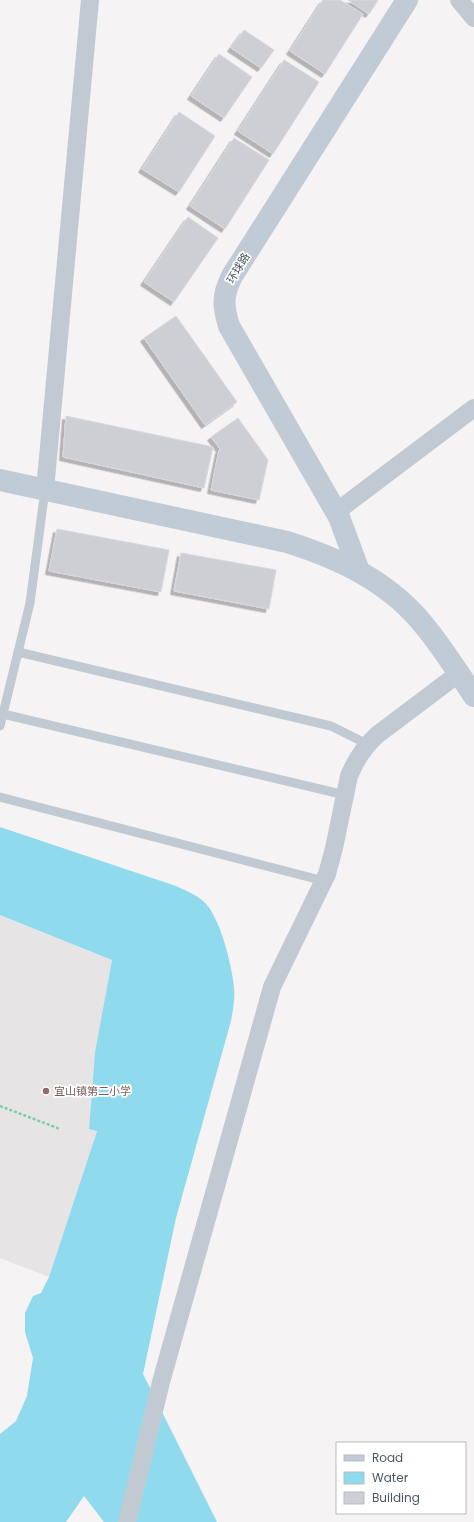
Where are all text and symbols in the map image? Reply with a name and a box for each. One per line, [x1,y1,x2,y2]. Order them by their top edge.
street label: 环球路 [223,250,253,286]
place label: 宜山镇第二小学 [54,1083,131,1099]
marker: 宜山镇第二小学 [41,1086,51,1096]
legend [336,1442,466,1514]
text: Road [372,1449,403,1466]
text: Water [372,1469,409,1486]
text: Building [372,1489,420,1506]

